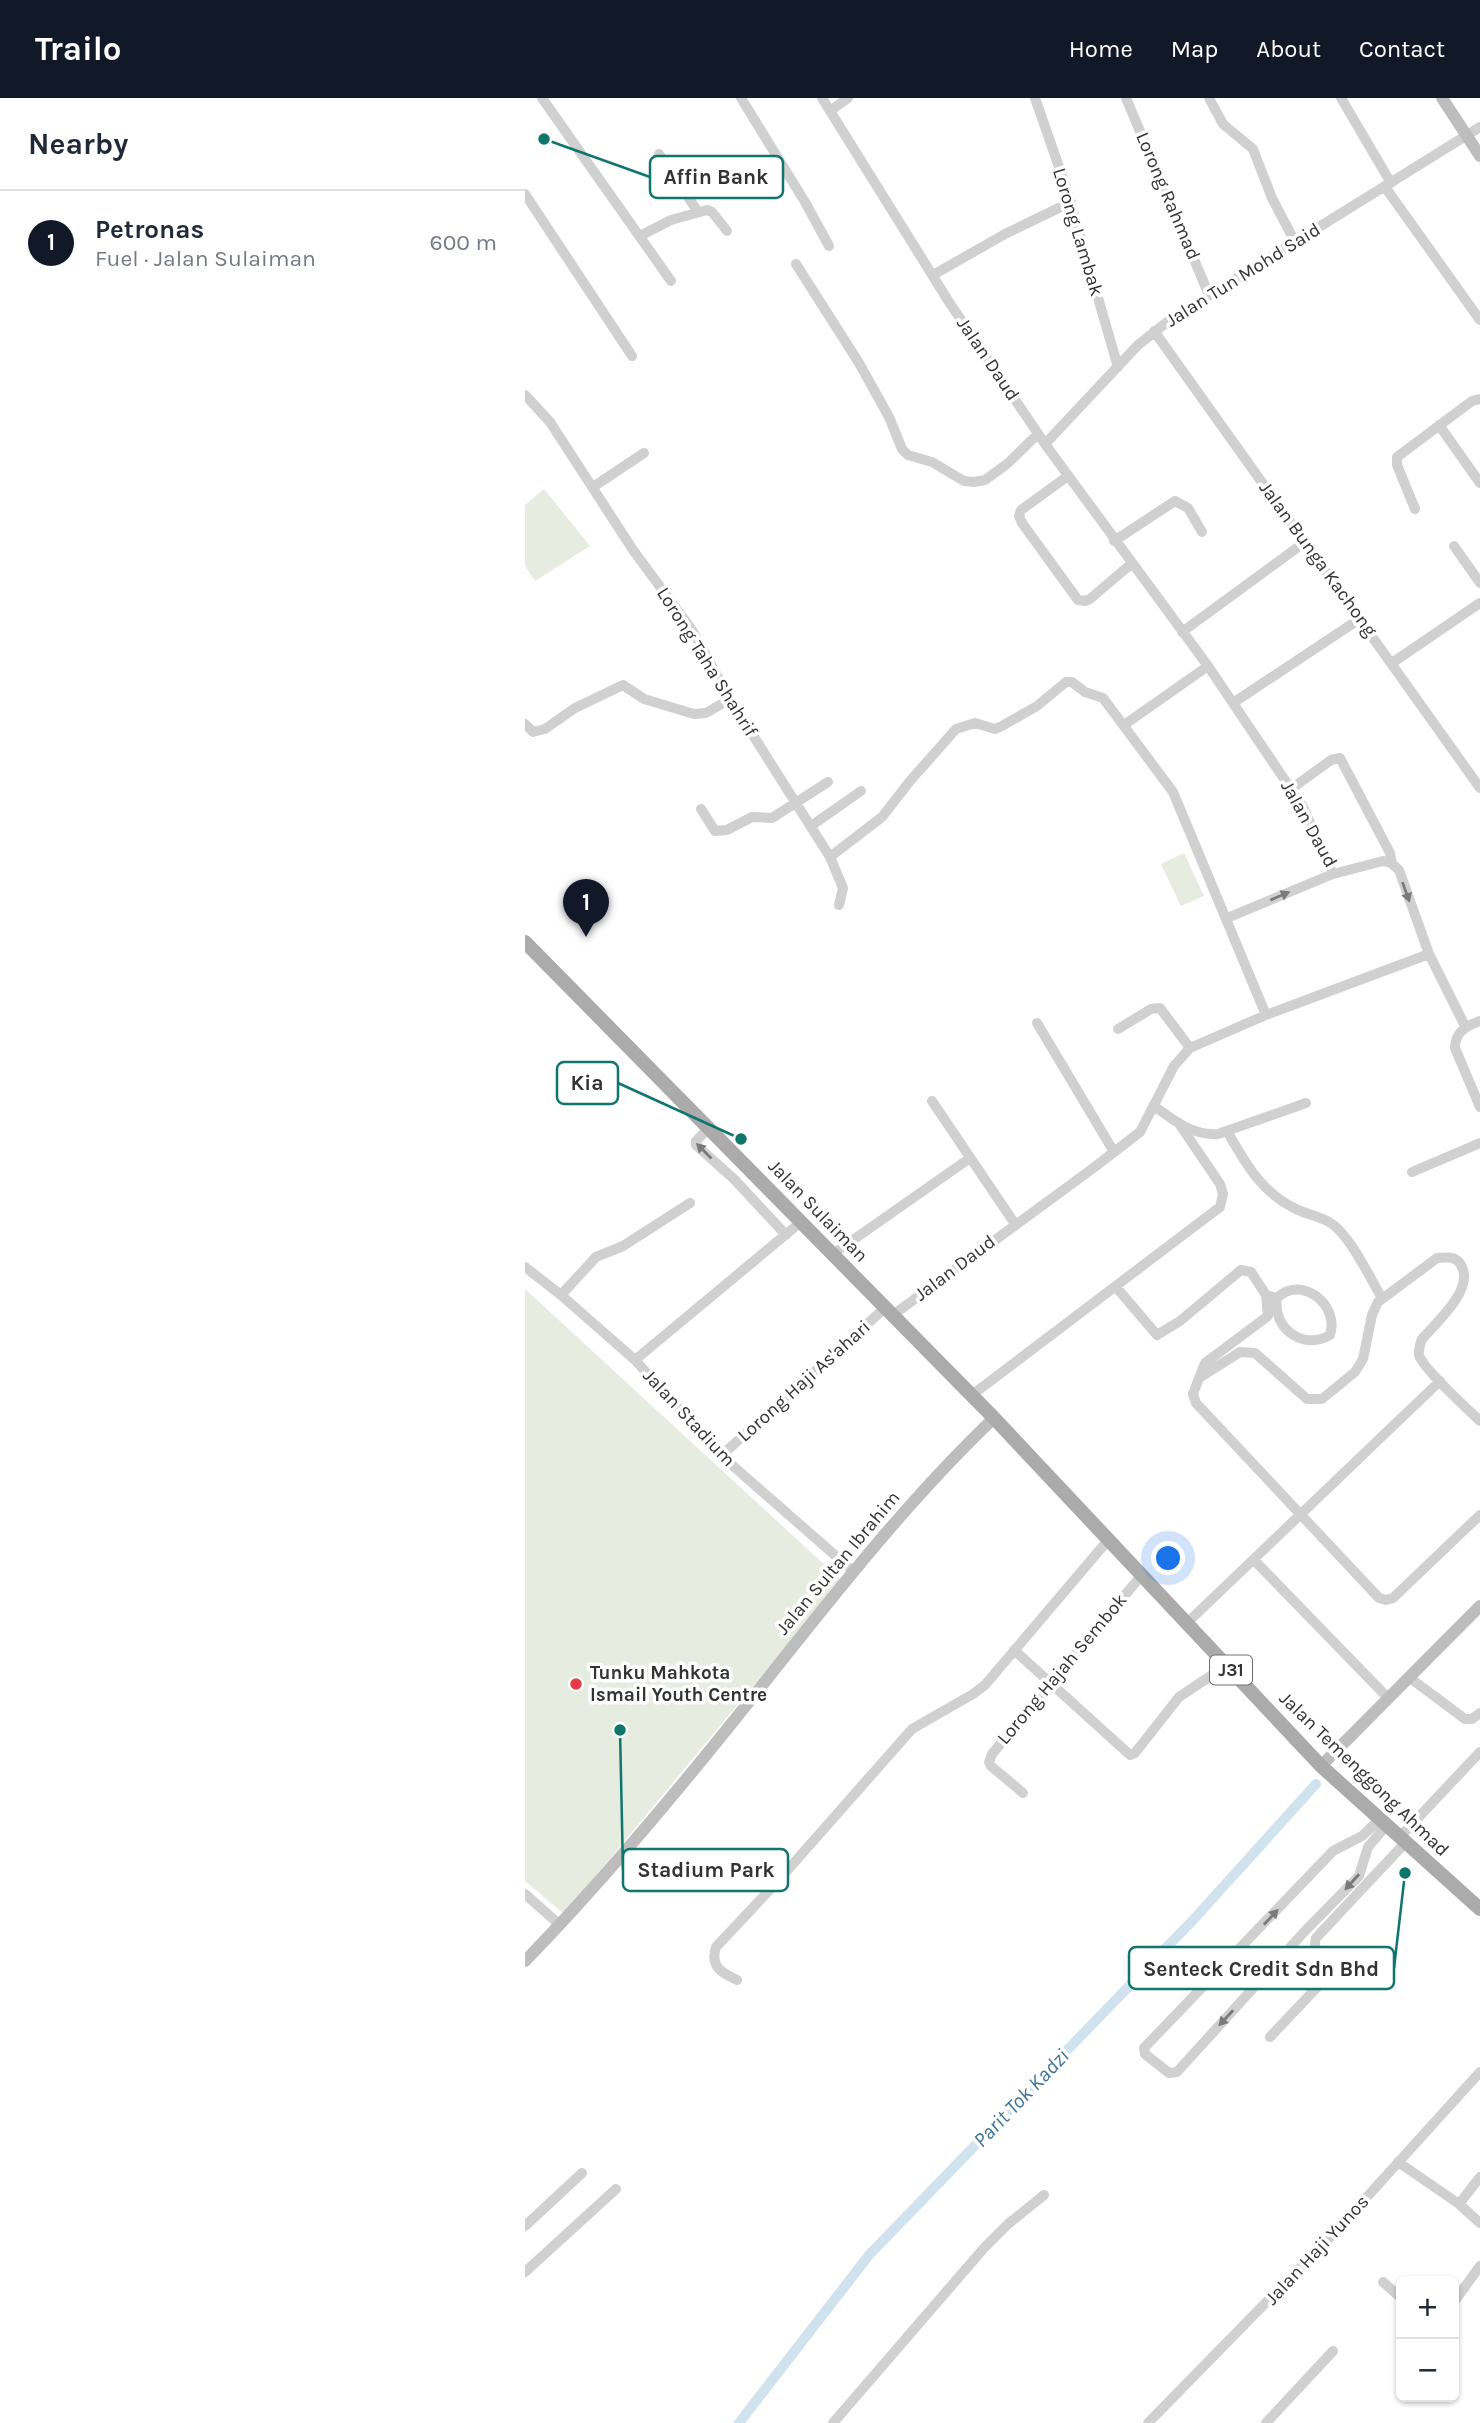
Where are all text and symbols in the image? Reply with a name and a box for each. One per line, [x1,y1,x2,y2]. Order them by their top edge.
text: Trailo [35,30,122,68]
text: Home [1069,35,1133,63]
text: Map [1171,35,1218,63]
text: About [1256,35,1321,63]
text: Contact [1359,35,1445,63]
text: Nearby [28,126,128,162]
street label: Lorong Rahmad [1131,129,1205,263]
callout: Affin Bank [650,156,783,198]
text: Affin Bank [663,165,769,189]
street label: Lorong Lambak [1048,165,1108,299]
text: Petronas [95,214,204,245]
street label: Jalan Tun Mohd Said [1162,218,1324,332]
text: 1 [47,229,55,256]
text: 600 m [430,229,497,256]
text: Fuel · Jalan Sulaiman [95,245,316,272]
street label: Jalan Daud [952,313,1024,405]
street label: Jalan Bunga Kachong [1254,477,1382,641]
street label: Lorong Taha Shahrif [652,583,762,741]
street label: Jalan Daud [1276,777,1342,871]
pin: 1 [563,879,609,937]
one-way arrow [1401,881,1412,902]
one-way arrow [1270,890,1290,902]
callout: Kia [557,1062,618,1104]
text: Kia [571,1071,603,1095]
one-way arrow [696,1143,713,1160]
street label: Jalan Sulaiman [764,1155,872,1267]
street label: Jalan Daud [910,1230,1000,1306]
street label: Lorong Haji As'ahari [733,1316,875,1446]
street label: Jalan Stadium [638,1365,740,1471]
street label: Jalan Sultan Ibrahim [772,1487,904,1639]
your location [1151,1541,1185,1575]
street label: Lorong Hajah Sembok [992,1589,1132,1749]
road number: J31 [1210,1656,1252,1685]
place label: Tunku Mahkota Ismail Youth Centre [590,1662,767,1706]
marker: Tunku Mahkota Ismail Youth Centre [568,1676,584,1692]
street label: Jalan Temenggong Ahmad [1275,1687,1453,1861]
callout: Stadium Park [623,1849,788,1891]
text: Stadium Park [637,1858,775,1882]
one-way arrow [1344,1873,1360,1890]
one-way arrow [1263,1909,1279,1926]
callout: Senteck Credit Sdn Bhd [1129,1947,1394,1989]
text: Senteck Credit Sdn Bhd [1143,1957,1379,1981]
one-way arrow [1219,2009,1235,2026]
water label: Parit Tok Kadzi [968,2044,1074,2152]
street label: Jalan Haji Yunos [1261,2191,1373,2309]
map controls [1396,2276,1459,2402]
button: + [1396,2276,1459,2339]
button: − [1396,2339,1459,2402]

